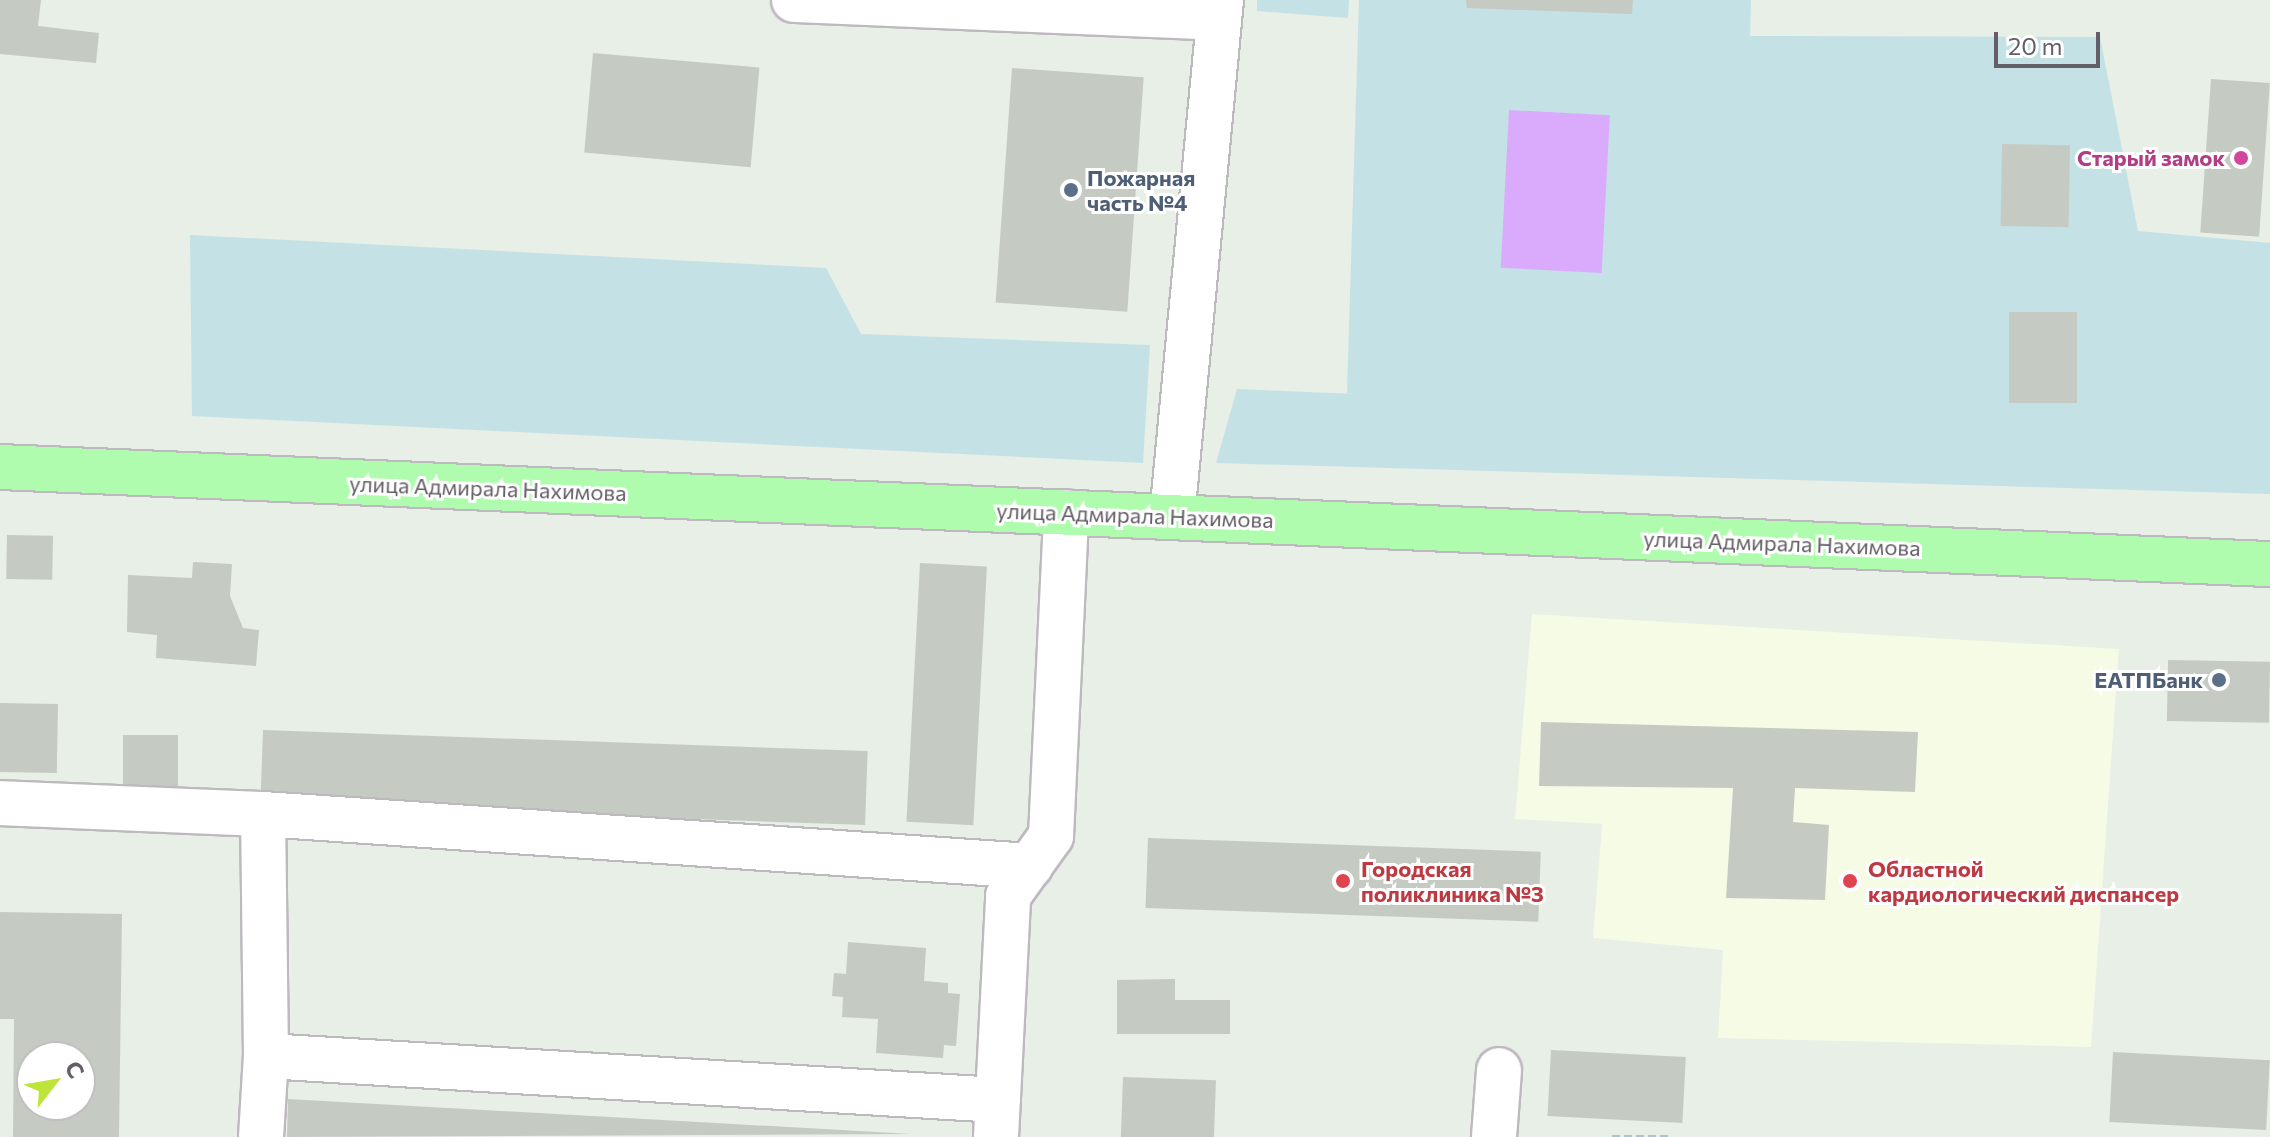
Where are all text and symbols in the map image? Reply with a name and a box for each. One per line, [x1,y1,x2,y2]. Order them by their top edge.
scale bar [1998,16,2104,66]
text: 20 m [2008,31,2062,60]
place label: Старый замок [2077,145,2225,171]
marker: Старый замок [2232,149,2250,167]
place label: Пожарная часть №4 [1087,164,1195,216]
marker: Пожарная часть №4 [1062,181,1080,199]
street label: улица Адмирала Нахимова [349,470,627,506]
street label: улица Адмирала Нахимова [996,497,1274,533]
street label: улица Адмирала Нахимова [1643,525,1921,561]
place label: ЕАТПБанк [2094,667,2203,693]
marker: ЕАТПБанк [2210,671,2228,689]
place label: Городская поликлиника №3 [1361,855,1544,906]
place label: Областной кардиологический диспансер [1868,855,2179,906]
marker: Городская поликлиника №3 [1332,870,1354,892]
marker: Областной кардиологический диспансер [1839,870,1861,892]
north arrow [16,1041,96,1121]
text: С [60,1056,91,1083]

